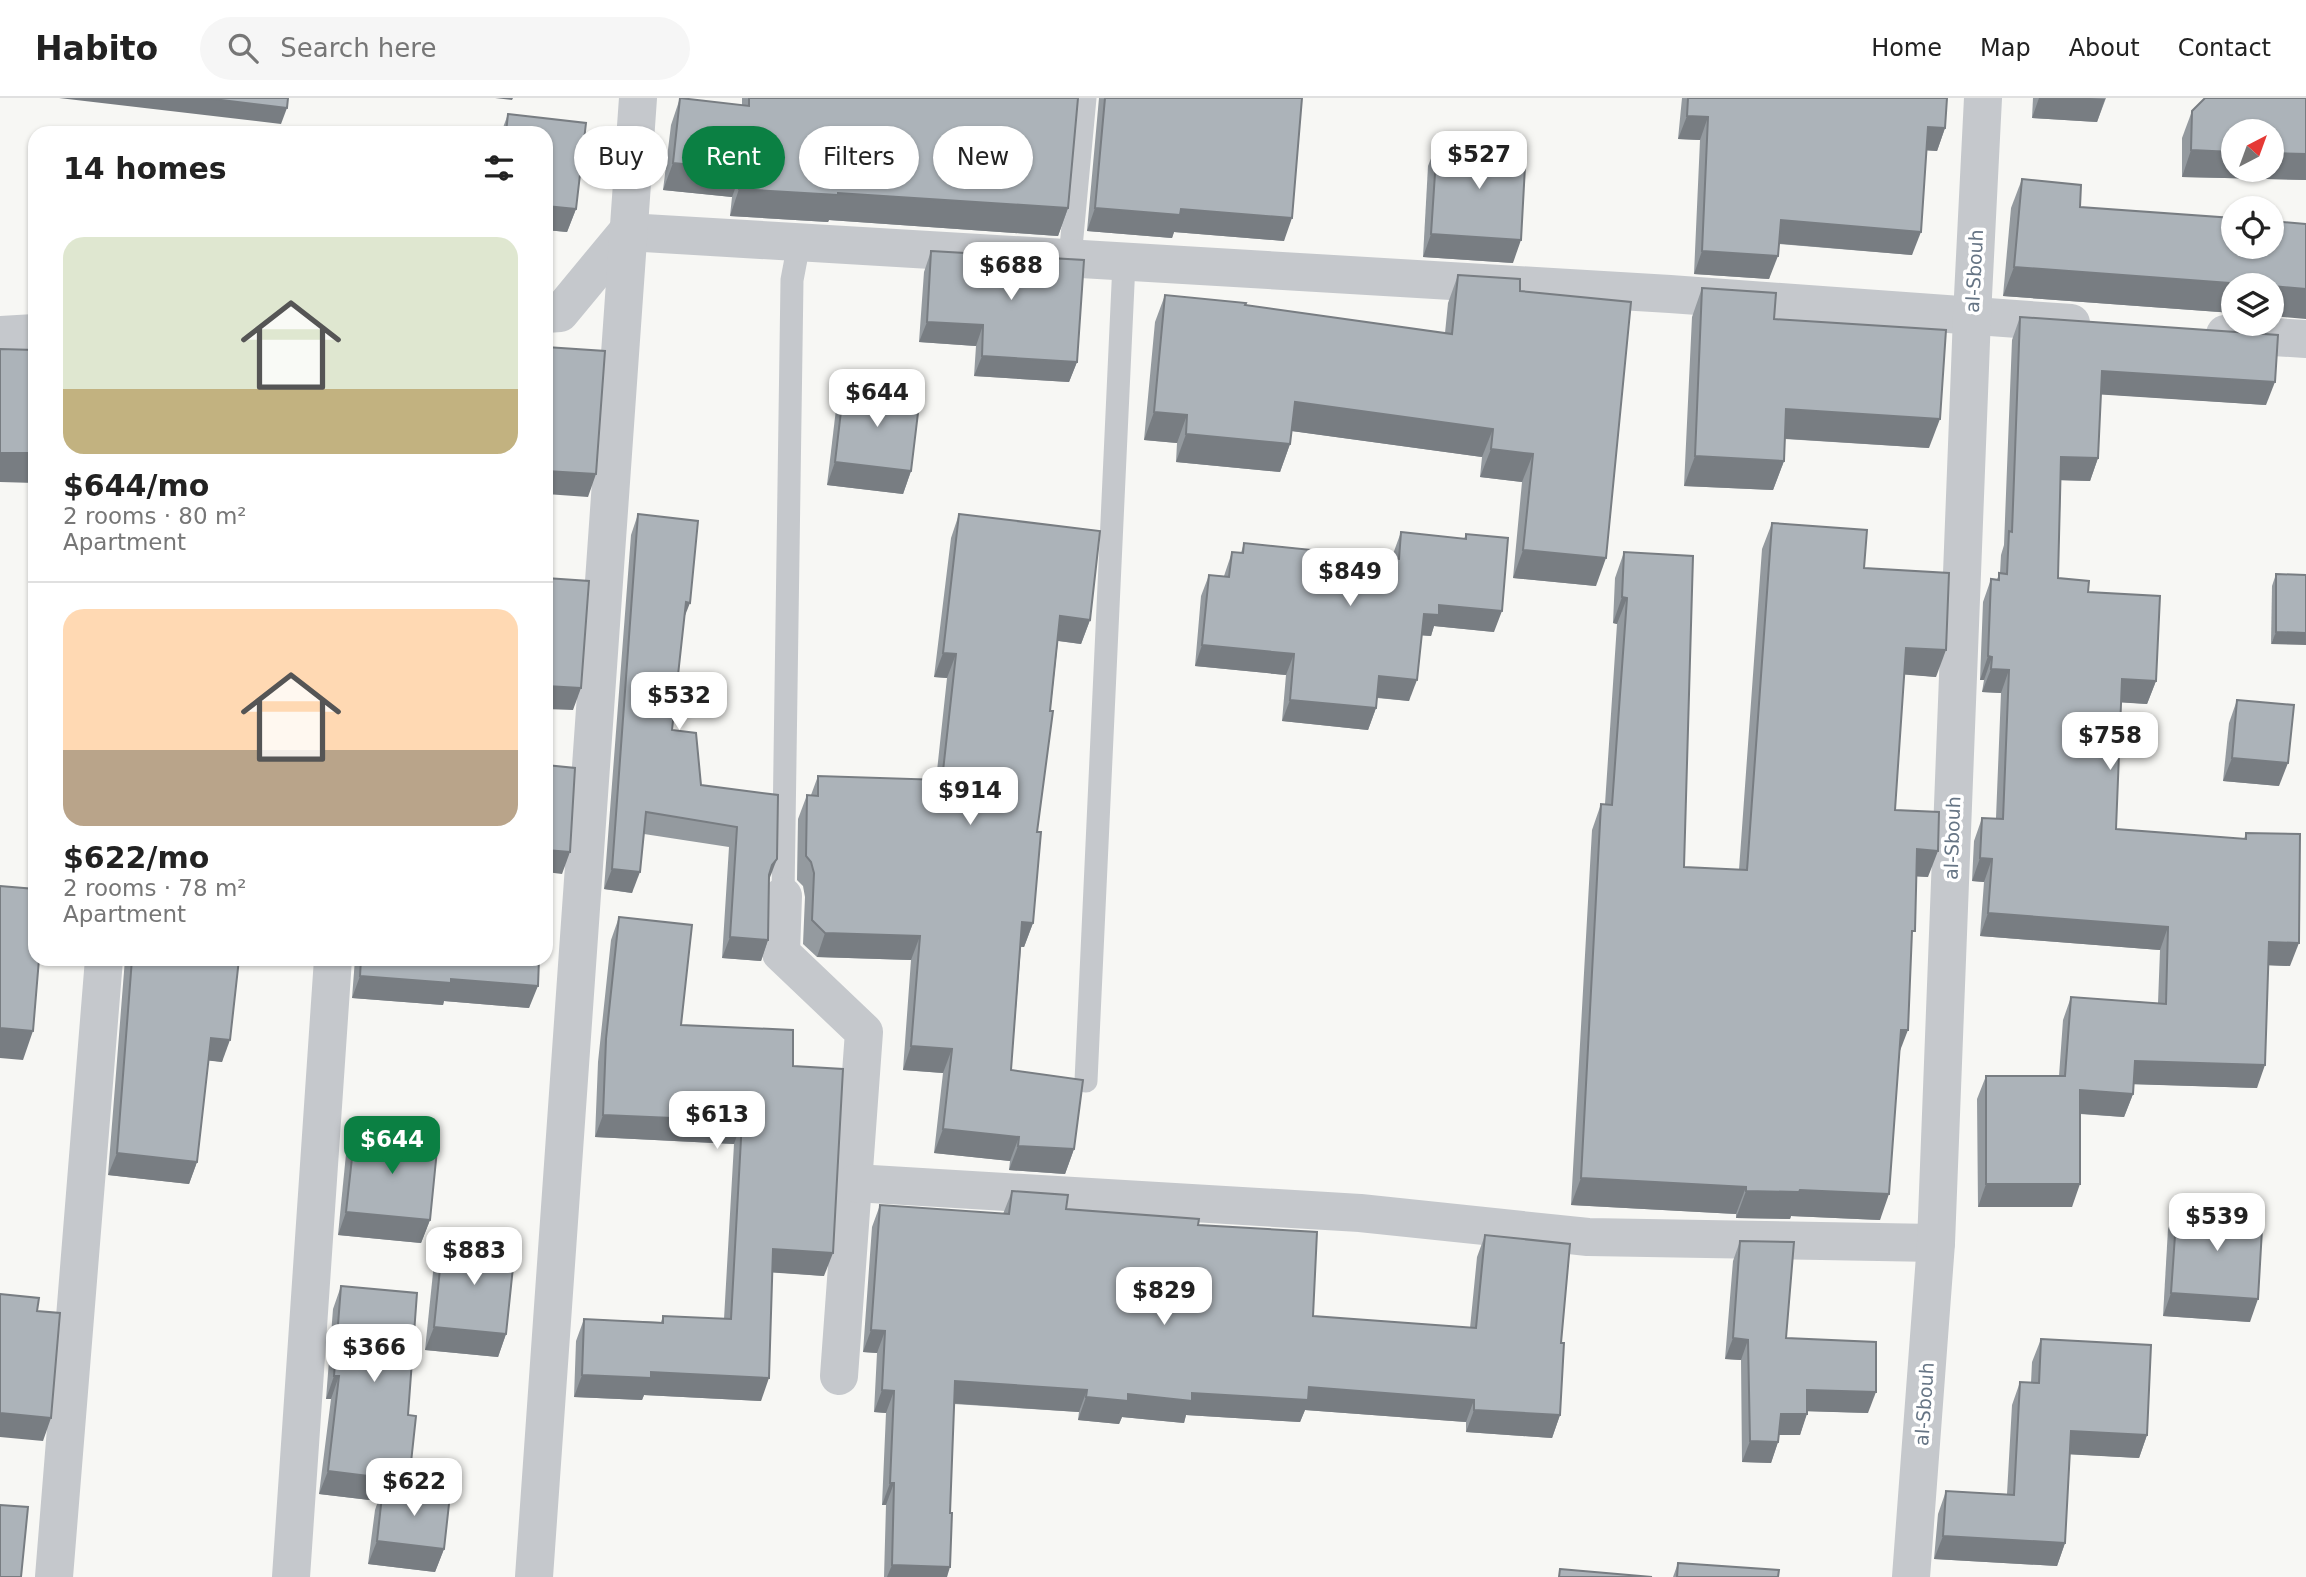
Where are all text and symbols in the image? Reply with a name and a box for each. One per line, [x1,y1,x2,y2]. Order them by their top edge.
search box [200,17,690,80]
text: Habito [35,29,158,68]
icon: search [224,29,262,67]
text: Search here [280,33,436,63]
text: Home [1871,34,1942,62]
text: Map [1980,34,2031,62]
text: About [2069,34,2140,62]
text: Contact [2178,34,2271,62]
north arrow [2221,119,2284,182]
map controls [2221,119,2284,336]
chip: Buy [574,126,668,189]
chip: Rent [682,126,785,189]
chip: Filters [799,126,919,189]
chip: New [933,126,1033,189]
pin: $527 [1438,132,1520,191]
text: $527 [1447,141,1511,167]
icon: filters [480,149,518,187]
text: 14 homes [63,151,227,186]
button: locate [2221,196,2284,259]
street label: al-Sbouh [1961,229,1987,313]
pin: $688 [970,242,1052,302]
text: $688 [979,252,1043,278]
button: layers [2221,273,2284,336]
icon: home [228,282,354,408]
pin: $644 [836,370,918,429]
text: $644 [845,379,909,405]
text: $644/mo [63,468,209,503]
text: 2 rooms · 80 m² [63,503,247,529]
text: Apartment [63,529,186,555]
pin: $849 [1309,548,1391,608]
text: $849 [1318,558,1382,584]
icon: home [228,654,354,780]
pin: $532 [638,672,720,732]
text: $532 [647,682,711,708]
pin: $758 [2069,712,2151,772]
text: $758 [2078,722,2142,748]
pin: $914 [929,768,1011,827]
text: $914 [938,777,1002,803]
street label: al-Sbouh [1940,796,1964,880]
text: $622/mo [63,840,209,875]
text: 2 rooms · 78 m² [63,875,247,901]
text: Apartment [63,901,186,927]
pin: $613 [676,1091,758,1151]
text: $613 [685,1101,749,1127]
pin: $644 [351,1116,433,1176]
text: $644 [360,1126,424,1152]
pin: $539 [2176,1194,2258,1253]
text: $539 [2185,1203,2249,1229]
pin: $883 [433,1228,515,1287]
text: $883 [442,1237,506,1263]
pin: $829 [1123,1268,1205,1327]
text: $829 [1132,1277,1196,1303]
pin: $366 [333,1324,415,1384]
text: $366 [342,1334,406,1360]
street label: al-Sbouh [1910,1362,1938,1446]
pin: $622 [373,1458,455,1518]
text: $622 [382,1468,446,1494]

